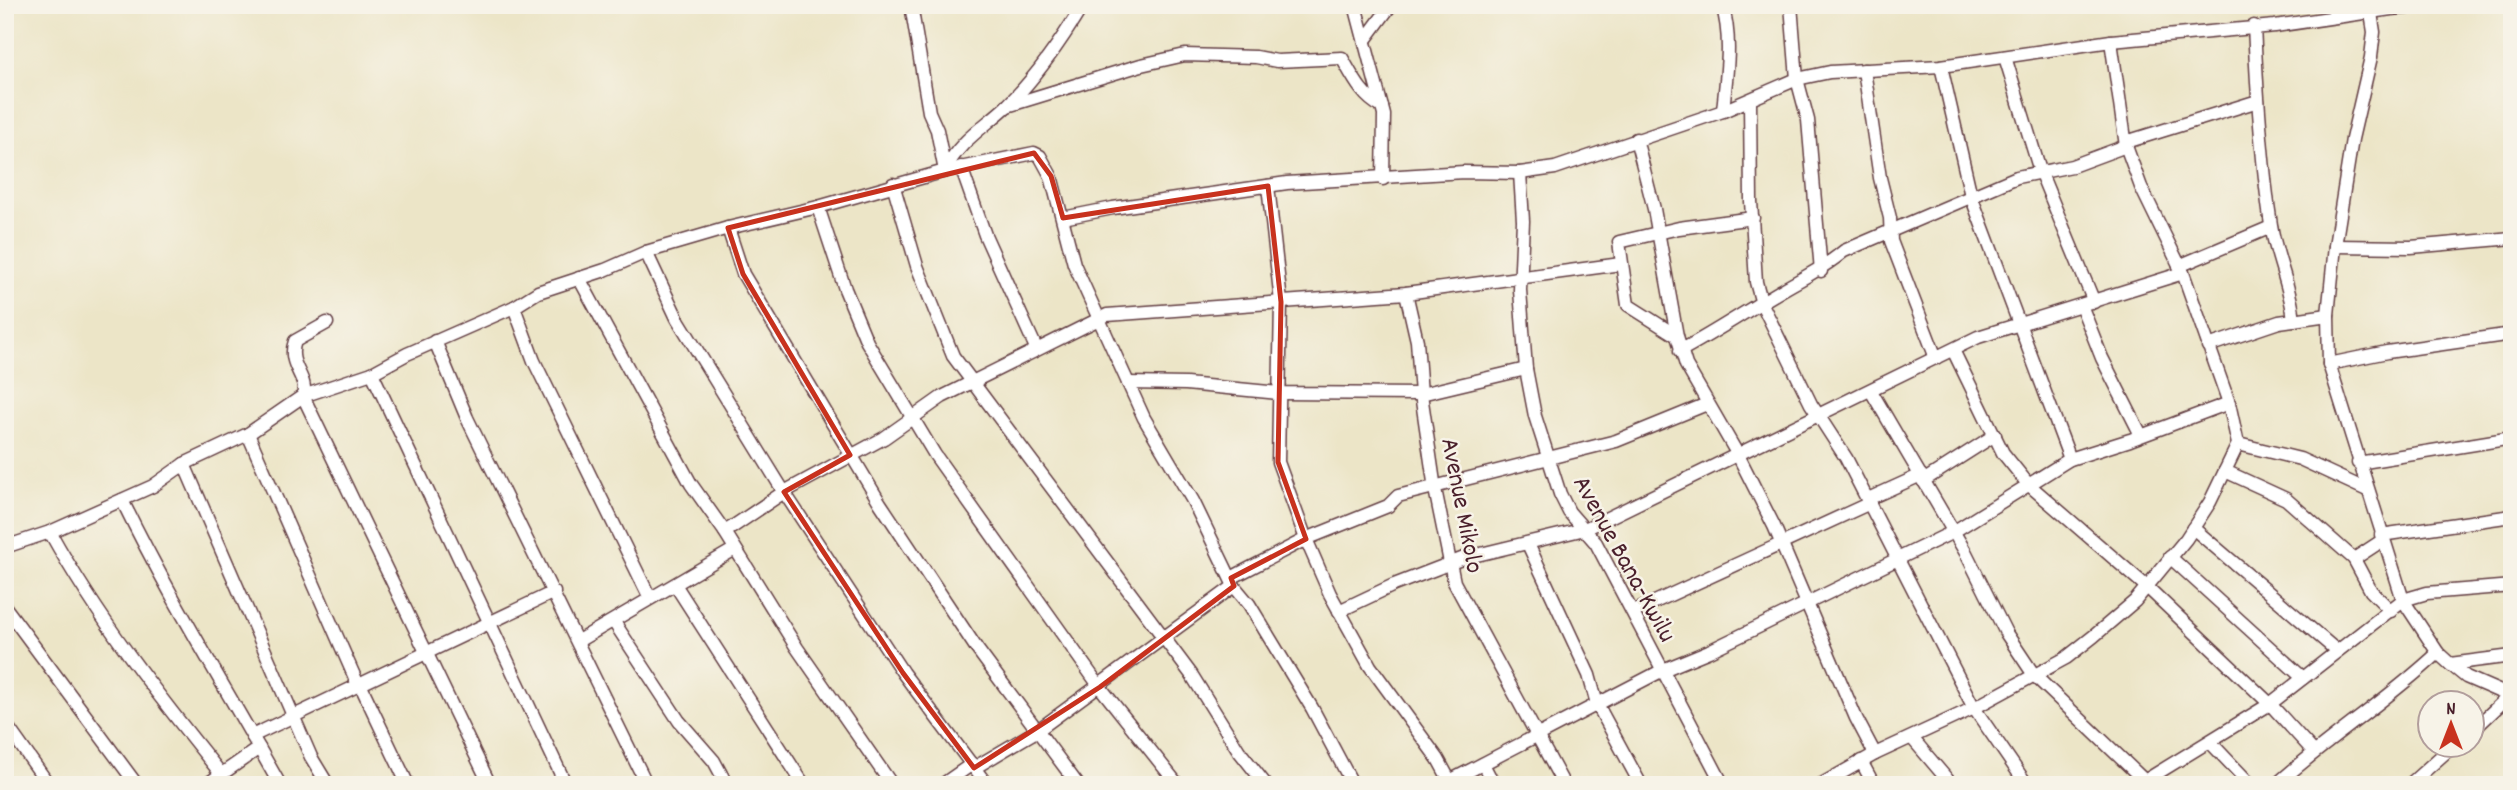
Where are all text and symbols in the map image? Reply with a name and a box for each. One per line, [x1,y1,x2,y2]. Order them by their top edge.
street label: Avenue Mikolo [1429,435,1492,576]
street label: Avenue Bana-Kwilu [1562,470,1684,650]
north arrow [2416,688,2486,758]
text: N [2446,697,2456,724]

